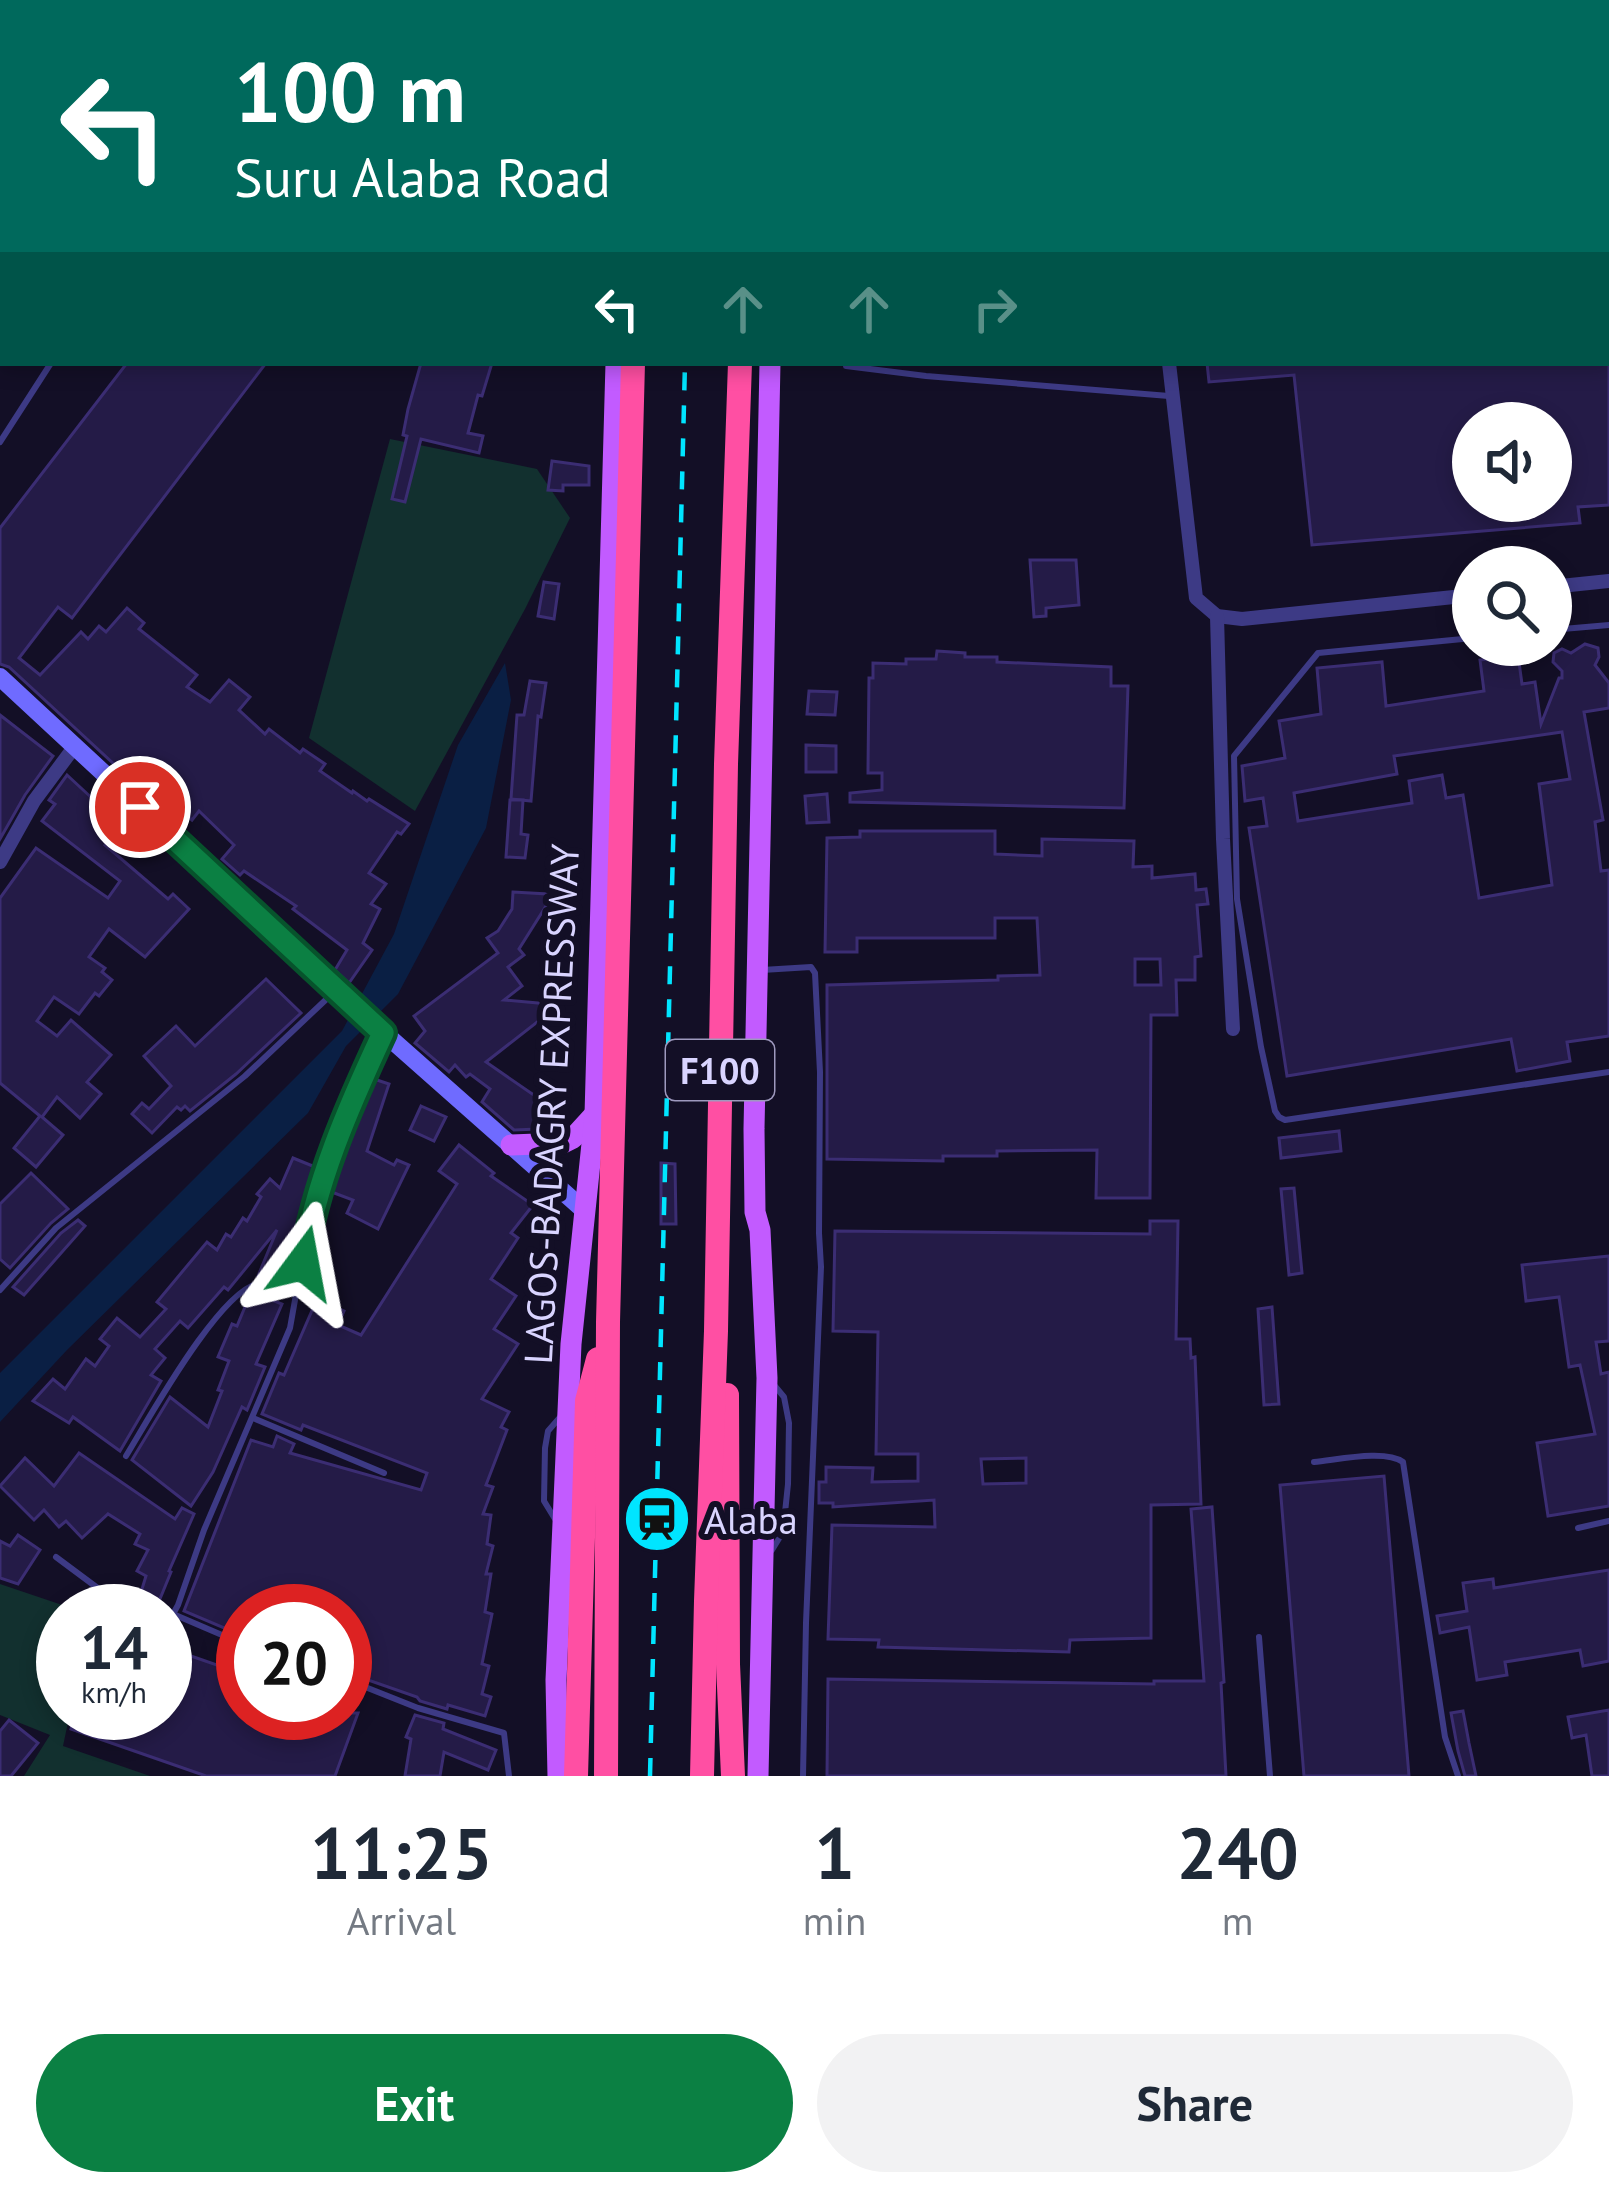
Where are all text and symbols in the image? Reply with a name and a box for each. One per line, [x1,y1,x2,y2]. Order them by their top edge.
text: 100 m [234,36,466,145]
icon: left [36,48,192,204]
text: Suru Alaba Road [234,142,611,212]
icon: left [584,276,650,342]
icon: ahead [710,276,776,342]
icon: ahead [836,276,902,342]
icon: right [962,276,1028,342]
map controls [1452,402,1572,666]
button: sound [1452,402,1572,522]
button: search [1452,546,1572,666]
pin [89,756,191,858]
icon: arrive [107,774,173,840]
street label: LAGOS-BADAGRY EXPRESSWAY [512,842,590,1365]
road number: F100 [666,1040,774,1100]
position arrow [240,1200,366,1326]
station icon: Alaba [622,1484,692,1554]
place label: Alaba [704,1494,798,1545]
speed limit sign: 20 [216,1584,372,1740]
text: 14 [80,1608,148,1686]
text: km/h [81,1672,147,1711]
text: 11:25 [310,1806,493,1899]
text: 1 [814,1806,855,1899]
text: 240 [1176,1806,1299,1899]
text: Arrival [347,1895,456,1946]
text: min [803,1895,866,1946]
text: m [1222,1895,1253,1946]
button: Exit [36,2034,793,2172]
button: Share [817,2034,1573,2172]

